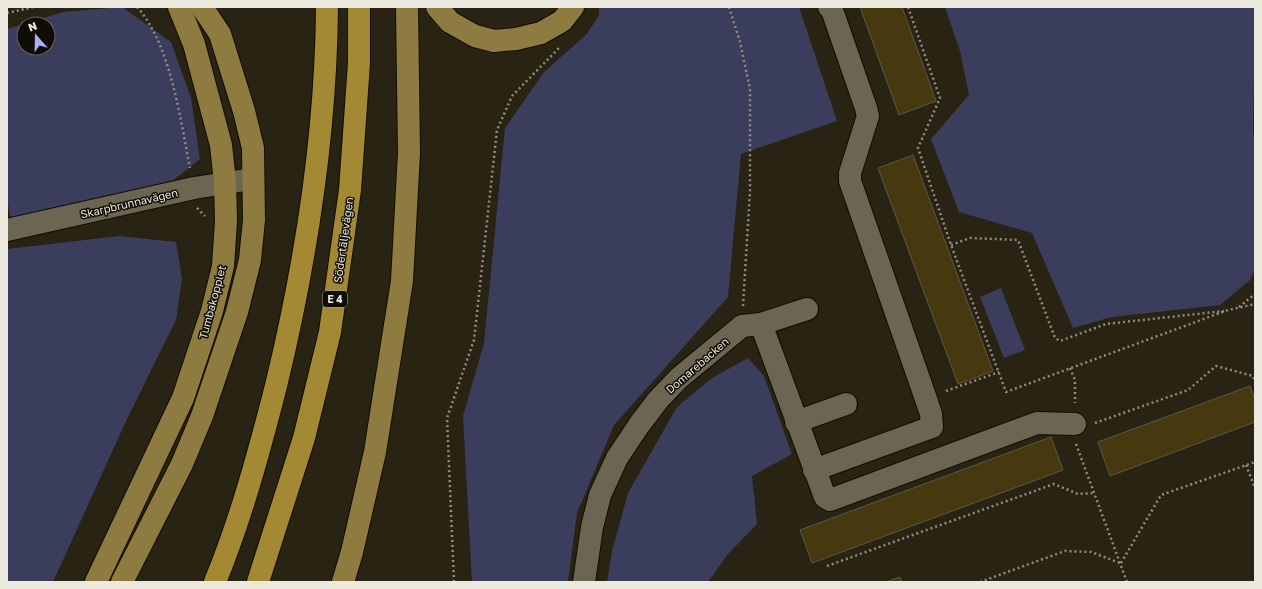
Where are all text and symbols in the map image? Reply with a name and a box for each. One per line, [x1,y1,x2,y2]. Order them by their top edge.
north arrow [16,16,56,56]
text: N [26,19,39,34]
street label: Skarpbrunnavägen [79,185,179,221]
street label: Södertäljevägen [331,196,355,284]
street label: Tumbakopplet [196,264,228,340]
road number: E 4 [323,291,347,307]
street label: Domarebacken [663,334,731,396]

